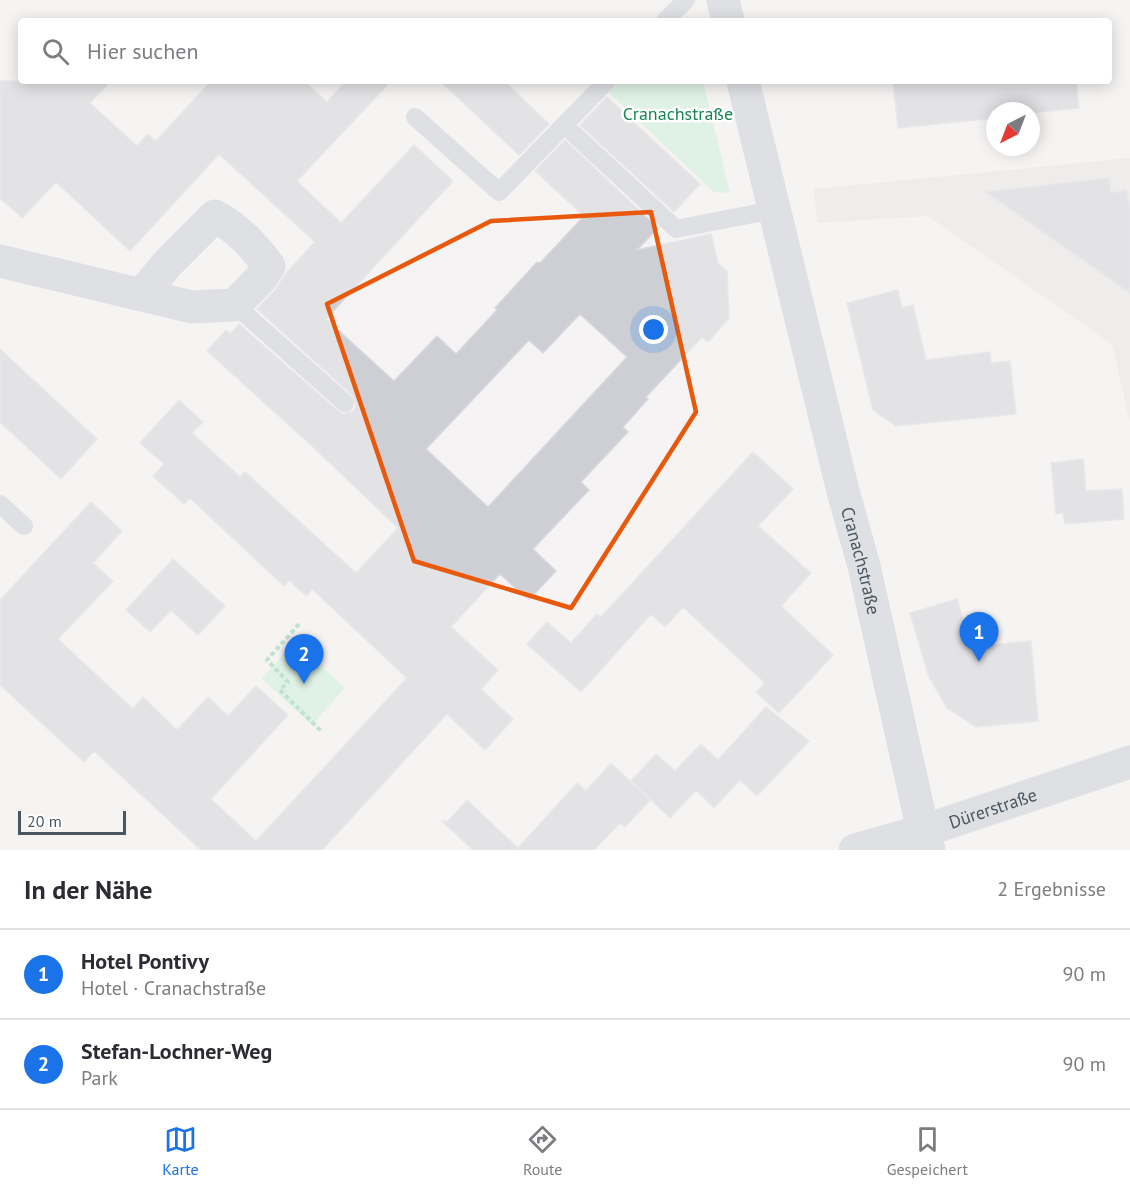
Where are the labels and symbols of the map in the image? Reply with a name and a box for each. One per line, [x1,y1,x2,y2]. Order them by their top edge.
park label: Cranachstraße [623,102,733,125]
north arrow [986,102,1040,156]
your location [639,315,668,344]
street label: Cranachstraße [836,504,886,617]
pin: 1 [960,612,998,662]
pin: 2 [284,634,324,684]
street label: Dürerstraße [946,782,1040,833]
scale bar [18,808,126,836]

